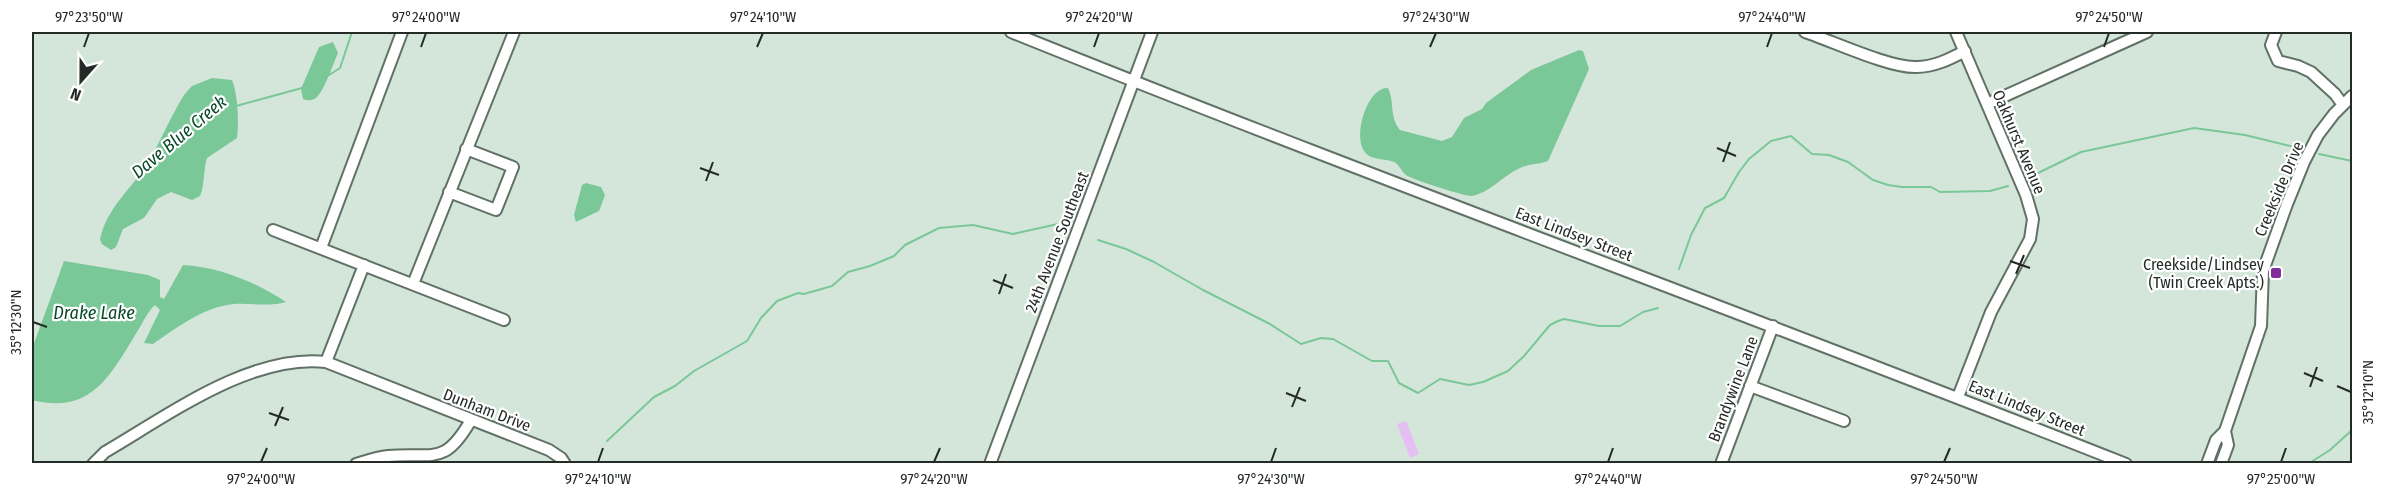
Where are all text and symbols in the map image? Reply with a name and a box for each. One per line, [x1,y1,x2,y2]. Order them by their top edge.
text: 97°23'50"W [55,8,123,26]
text: 97°24'00"W [392,8,460,26]
text: 97°24'10"W [730,8,796,26]
text: 97°24'20"W [1065,8,1133,26]
text: 97°24'30"W [1402,8,1470,26]
text: 97°24'40"W [1738,8,1806,26]
text: 97°24'50"W [2075,8,2143,26]
north arrow [51,51,111,111]
text: N [68,84,84,105]
street label: Oakhurst Avenue [1989,87,2050,197]
water label: Dave Blue Creek [127,91,231,183]
street label: Creekside Drive [2250,139,2308,239]
street label: 24th Avenue Southeast [1021,168,1093,315]
street label: East Lindsey Street [1513,203,1636,265]
place label: Creekside/Lindsey (Twin Creek Apts.) [2143,255,2265,292]
marker: Creekside/Lindsey (Twin Creek Apts.) [2269,266,2283,280]
text: 35°12'30"N [7,289,25,355]
water label: Drake Lake [53,302,135,324]
street label: Brandywine Lane [1704,333,1762,444]
text: 35°12'10"N [2359,360,2377,424]
street label: East Lindsey Street [1966,376,2089,440]
street label: Dunham Drive [441,385,534,435]
text: 97°24'00"W [227,470,295,488]
text: 97°24'10"W [565,470,631,488]
text: 97°24'20"W [900,470,968,488]
text: 97°24'30"W [1237,470,1305,488]
text: 97°24'40"W [1574,470,1642,488]
text: 97°24'50"W [1910,470,1978,488]
text: 97°25'00"W [2247,470,2315,488]

